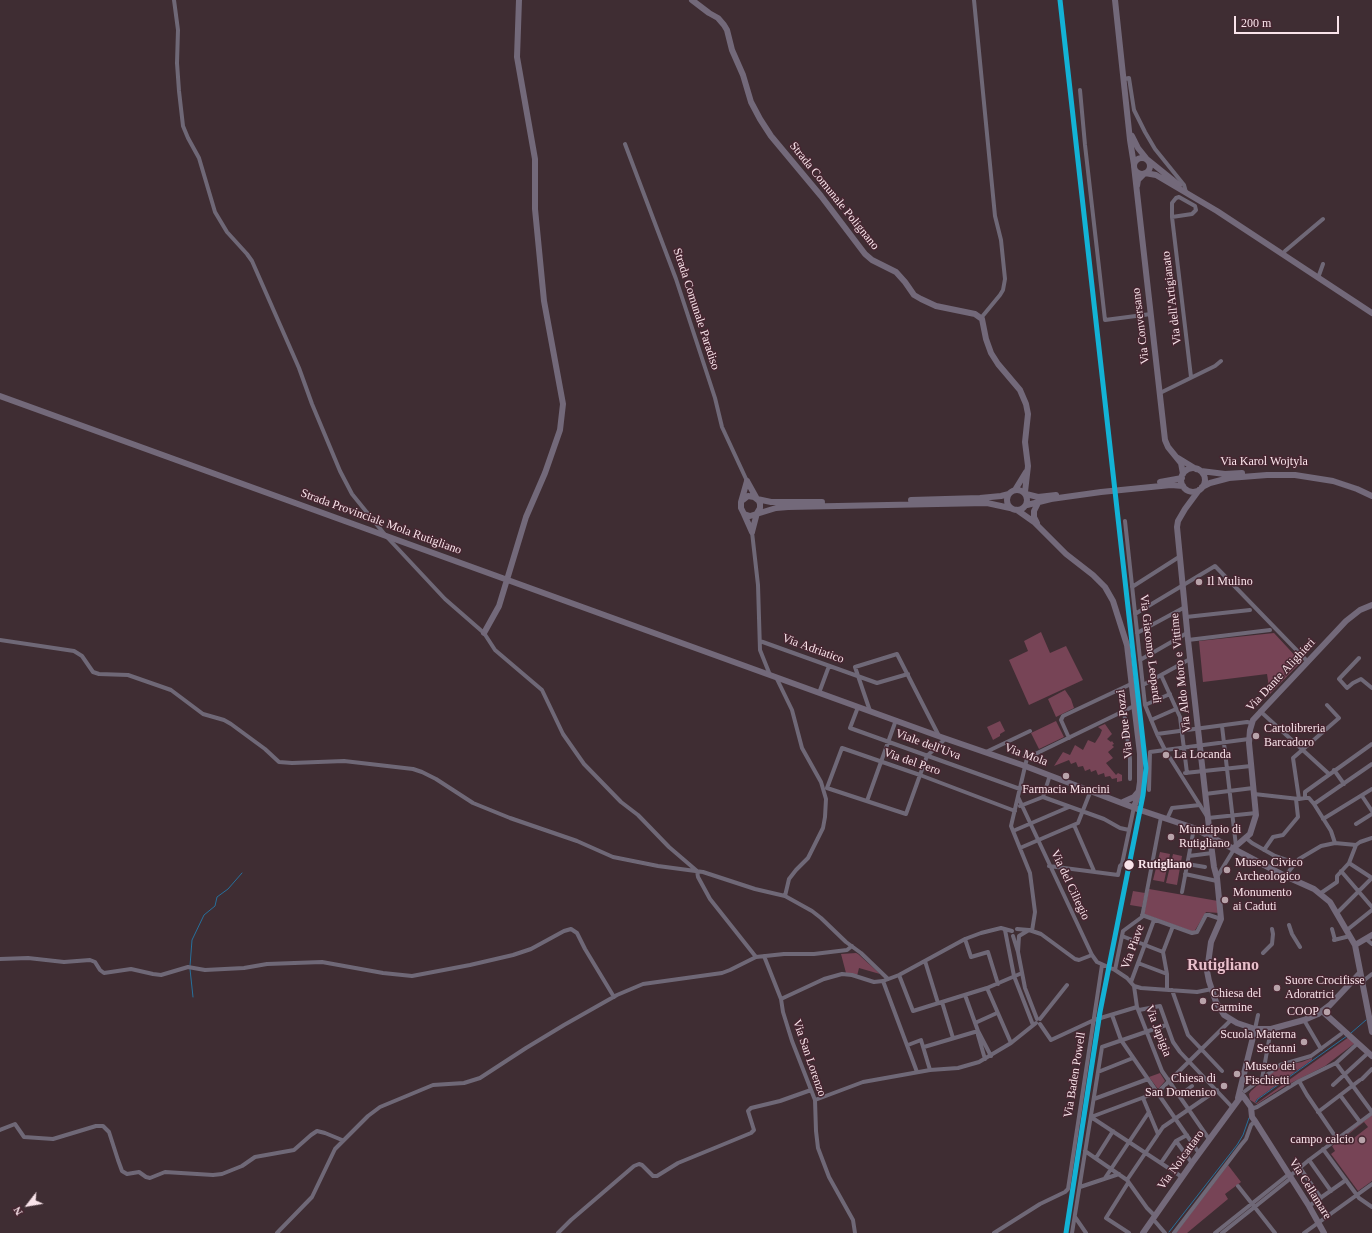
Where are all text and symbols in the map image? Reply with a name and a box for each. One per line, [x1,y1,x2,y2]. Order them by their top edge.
scale bar [1236,8,1341,34]
text: 200 m [1241,16,1271,30]
street label: Strada Comunale Polignano [786,139,882,253]
street label: Strada Comunale Paradiso [669,246,723,372]
street label: Via dell'Artigianato [1159,250,1185,346]
street label: Via Conversano [1129,287,1153,365]
street label: Via Karol Wojtyla [1220,455,1308,469]
street label: Strada Provinciale Mola Rutigliano [299,486,463,558]
place label: Il Mulino [1207,575,1253,589]
marker: Il Mulino [1194,577,1204,587]
street label: Via Giacomo Leopardi [1136,594,1164,704]
street label: Via Aldo Moro e Vittime [1168,612,1194,734]
street label: Via Adriatico [780,631,846,667]
street label: Via Dante Alighieri [1243,636,1319,714]
street label: Via Due Pozzi [1114,689,1136,759]
place label: Cartolibreria Barcadoro [1264,722,1325,750]
street label: Viale dell'Uva [893,727,963,763]
marker: Cartolibreria Barcadoro [1251,731,1261,741]
street label: Via Mola [1002,741,1050,769]
street label: Via del Pero [882,746,942,778]
place label: La Locanda [1174,748,1231,762]
marker: La Locanda [1161,750,1171,760]
marker: Farmacia Mancini [1061,771,1071,781]
place label: Farmacia Mancini [1022,783,1110,797]
place label: Municipio di Rutigliano [1179,823,1241,851]
marker: Municipio di Rutigliano [1166,832,1176,842]
street label: Via del Ciliegio [1047,848,1093,922]
place label: Museo Civico Archeologico [1235,856,1303,884]
marker: Rutigliano [1122,858,1136,872]
place label: Rutigliano [1138,858,1192,872]
marker: Museo Civico Archeologico [1222,865,1232,875]
place label: Monumento ai Caduti [1233,886,1292,914]
marker: Monumento ai Caduti [1220,895,1230,905]
street label: Via Piave [1118,923,1148,971]
district label: Rutigliano [1187,956,1259,976]
place label: Suore Crocifisse Adoratrici [1285,974,1365,1002]
marker: Suore Crocifisse Adoratrici [1272,983,1282,993]
place label: Chiesa del Carmine [1211,987,1261,1015]
marker: Chiesa del Carmine [1198,996,1208,1006]
street label: Via Japigia [1142,1003,1174,1059]
place label: COOP [1287,1005,1319,1019]
marker: COOP [1322,1007,1332,1017]
street label: Via San Lorenzo [789,1018,829,1098]
place label: Scuola Materna Settanni [1220,1028,1296,1056]
street label: Via Baden Powell [1061,1031,1089,1119]
marker: Scuola Materna Settanni [1299,1037,1309,1047]
place label: Museo dei Fischietti [1245,1060,1295,1088]
marker: Museo dei Fischietti [1232,1069,1242,1079]
place label: Chiesa di San Domenico [1145,1072,1216,1100]
marker: Chiesa di San Domenico [1219,1081,1229,1091]
street label: Via Noicattaro [1155,1127,1207,1193]
place label: campo calcio [1290,1133,1354,1147]
marker: campo calcio [1357,1135,1367,1145]
street label: Via Cellamare [1286,1156,1334,1222]
north arrow [8,1185,48,1225]
text: N [11,1205,25,1218]

